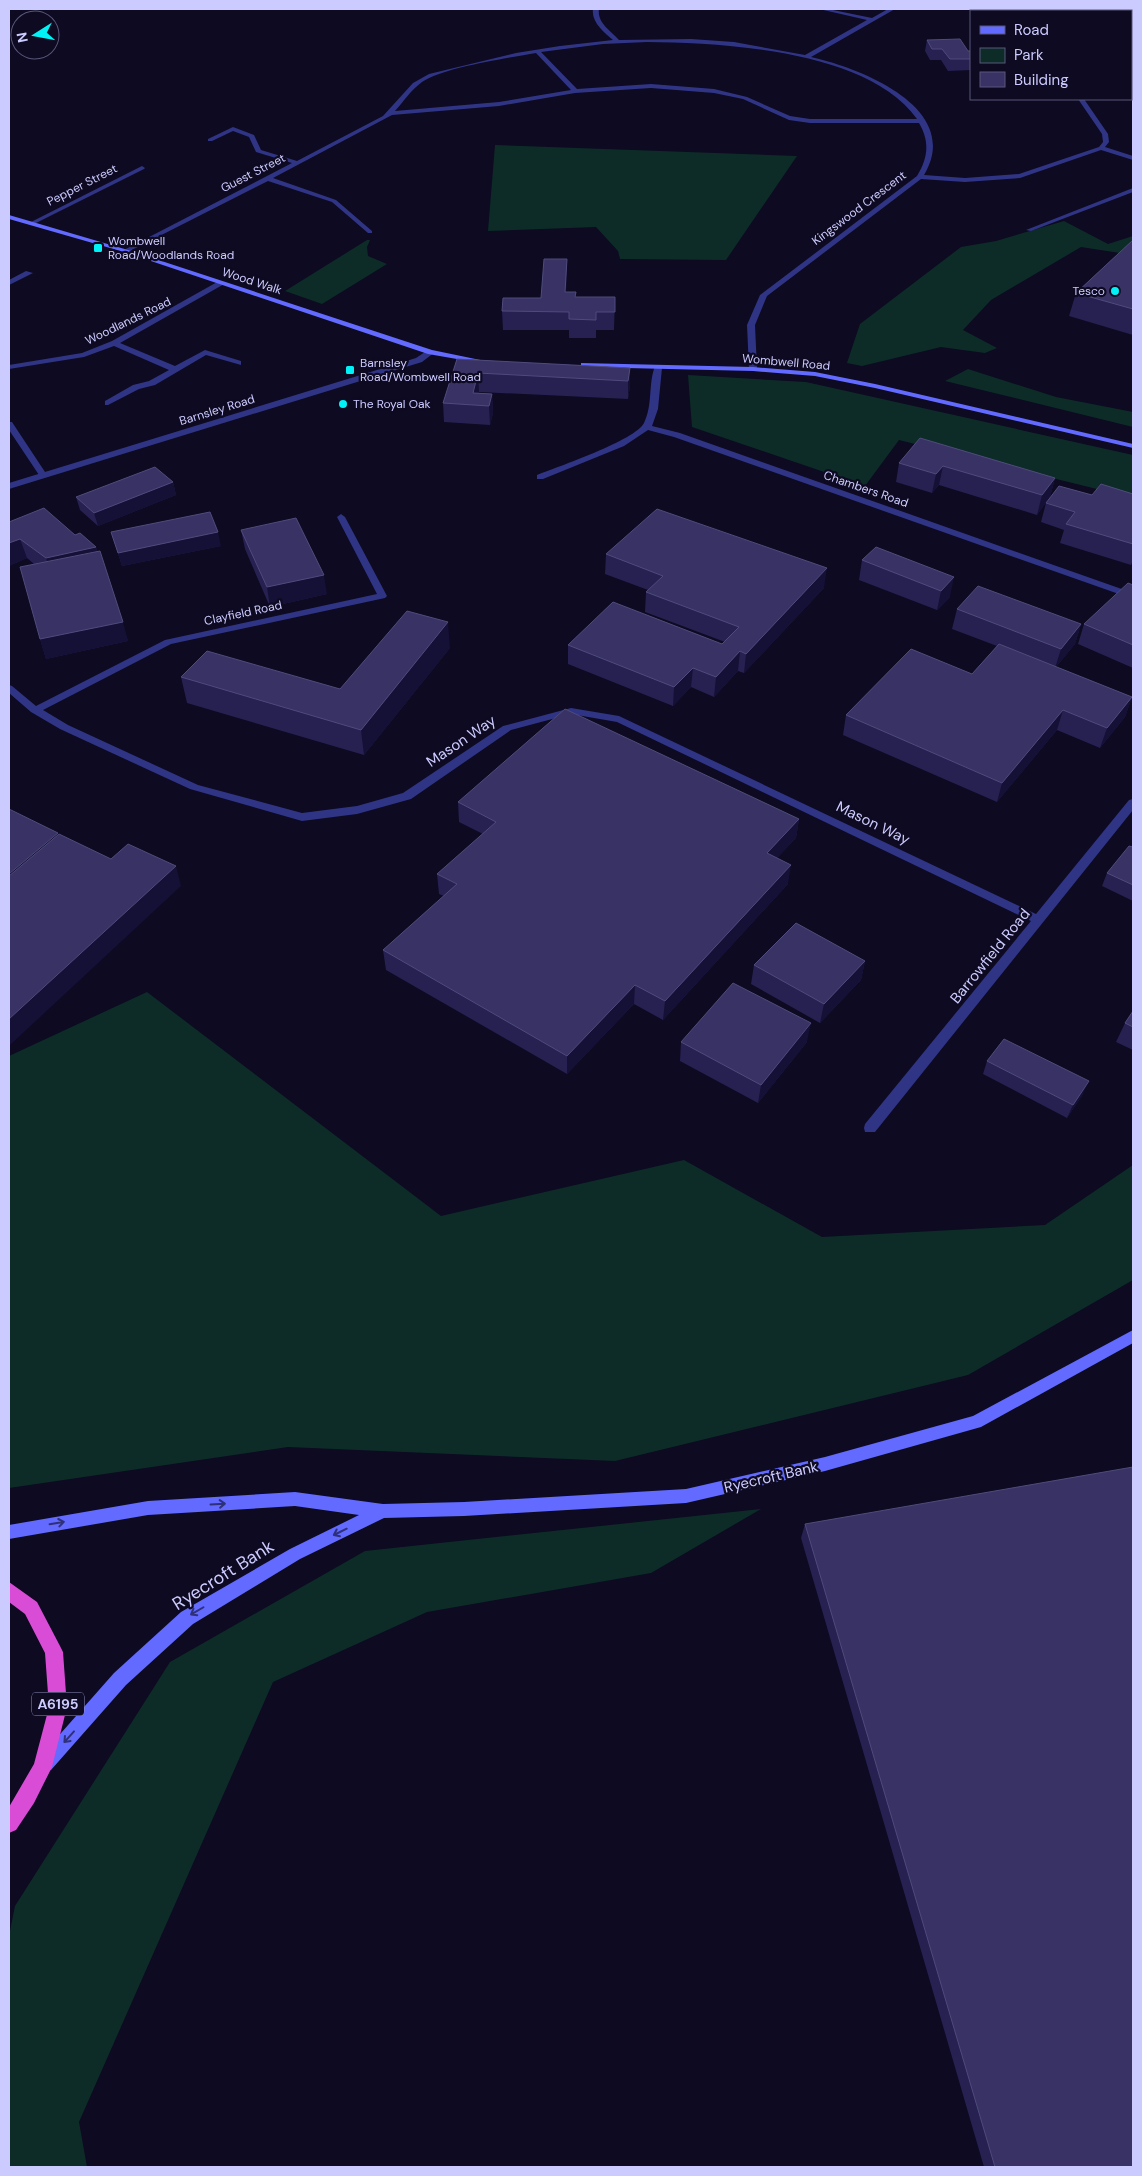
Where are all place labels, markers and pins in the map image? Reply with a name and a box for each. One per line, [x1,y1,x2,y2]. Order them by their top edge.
place label: Wombwell Road/Woodlands Road [108,233,234,263]
marker: Wombwell Road/Woodlands Road [92,242,104,254]
place label: Tesco [1073,283,1105,299]
marker: Tesco [1109,285,1121,297]
place label: Barnsley Road/Wombwell Road [360,355,481,385]
marker: Barnsley Road/Wombwell Road [344,364,356,376]
place label: The Royal Oak [353,396,431,412]
marker: The Royal Oak [337,398,349,410]

